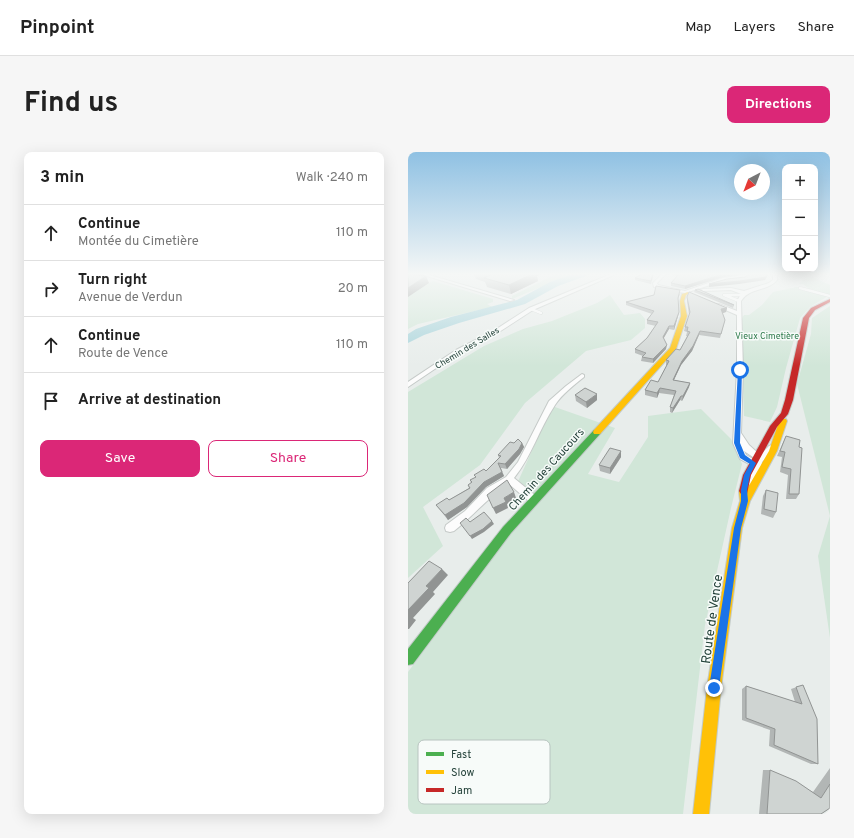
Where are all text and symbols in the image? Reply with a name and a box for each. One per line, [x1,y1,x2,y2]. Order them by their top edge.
text: Pinpoint [20,16,95,40]
text: Map [685,19,711,36]
text: Layers [733,19,775,36]
text: Share [797,19,834,36]
text: Find us [24,86,118,122]
button: Directions [727,86,830,123]
north arrow [734,164,770,200]
map controls [782,164,818,272]
button: + [782,164,818,200]
text: 3 min [40,167,84,189]
text: Walk · 240 m [296,170,368,186]
button: − [782,200,818,236]
text: Continue [78,215,140,234]
icon: ahead [40,222,62,244]
text: 110 m [336,225,368,241]
text: Montée du Cimetière [78,234,199,250]
button: locate [782,236,818,272]
text: Turn right [78,271,147,290]
icon: right [40,278,62,300]
text: 20 m [338,281,368,297]
text: Avenue de Verdun [78,290,182,306]
street label: Chemin des Salles [433,325,501,372]
text: Continue [78,327,140,346]
park label: Vieux Cimetière [735,331,799,342]
icon: ahead [40,334,62,356]
text: 110 m [336,337,368,353]
text: Route de Vence [78,346,168,362]
route start [731,361,749,379]
icon: arrive [40,390,62,412]
text: Arrive at destination [78,391,221,410]
street label: Chemin des Caucours [506,425,588,514]
button: Save [40,440,200,477]
button: Share [208,440,368,477]
street label: Route de Vence [699,574,727,665]
route end [705,679,723,697]
legend [418,740,550,804]
text: Fast [451,748,471,762]
text: Slow [451,766,474,780]
text: Jam [451,784,472,798]

